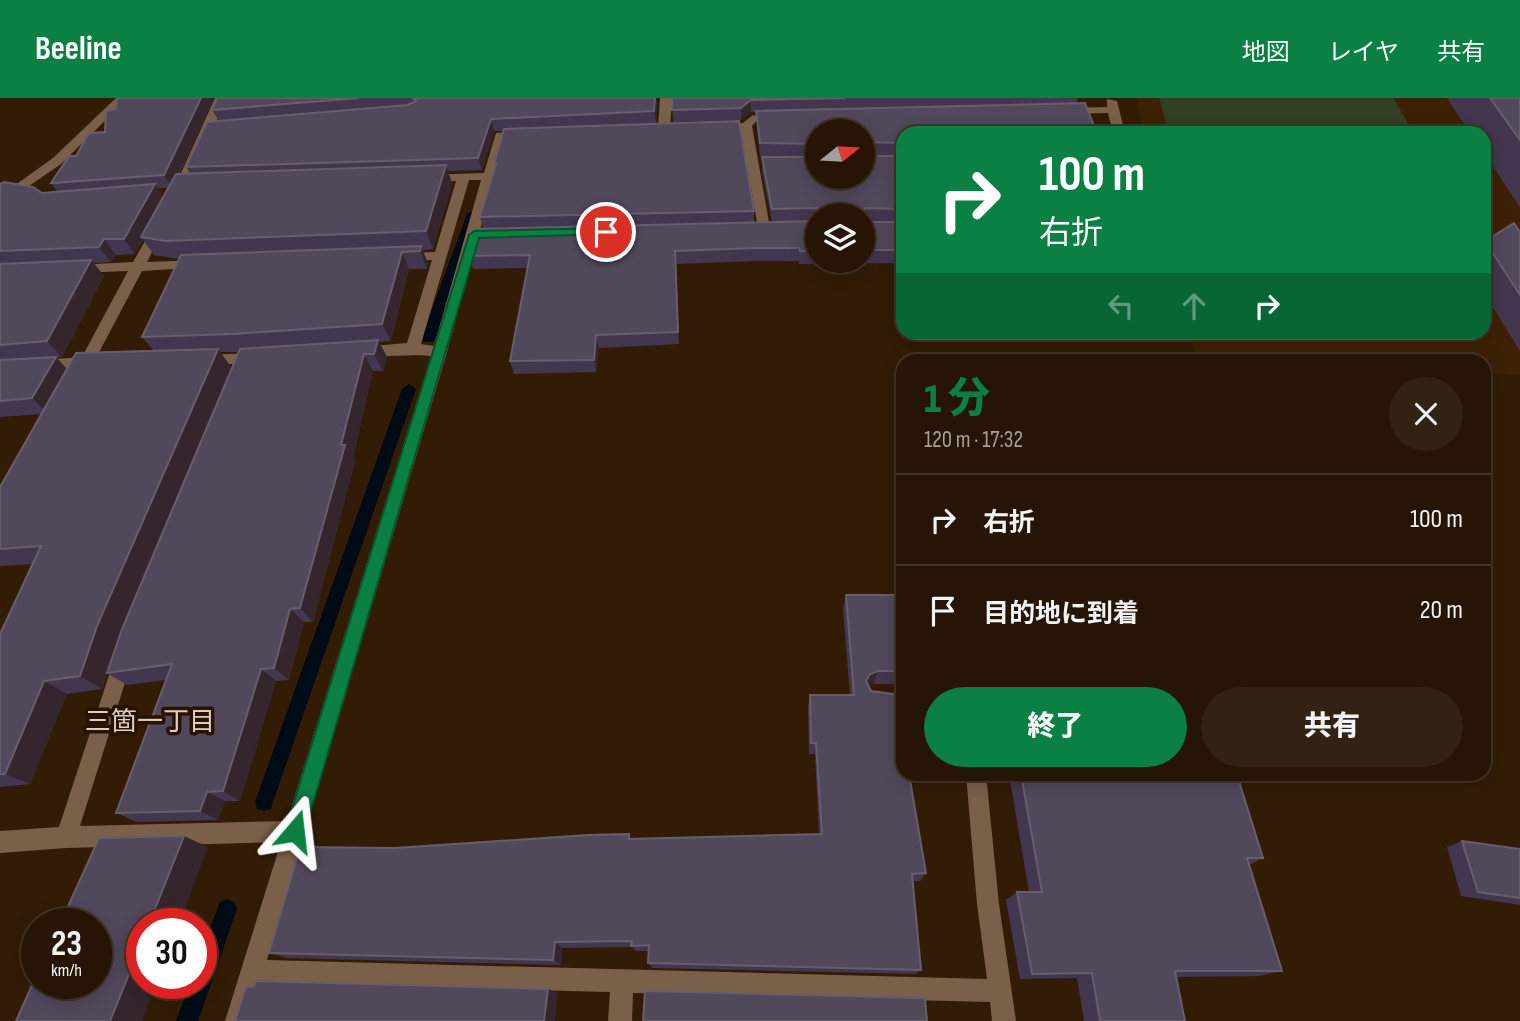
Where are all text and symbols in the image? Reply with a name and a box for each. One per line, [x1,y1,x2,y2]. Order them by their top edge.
text: Beeline [35,29,122,69]
text: 地図 [1242,38,1290,67]
text: レイヤ [1328,38,1399,67]
text: 共有 [1437,38,1485,67]
north arrow [805,119,875,189]
map controls [805,119,875,273]
text: 100 m [1039,146,1145,205]
icon: right [924,154,1015,245]
pin [576,202,636,262]
button: layers [805,203,875,273]
icon: arrive [587,213,625,251]
text: 右折 [1039,214,1103,253]
icon: left [1102,287,1140,325]
icon: ahead [1175,287,1213,325]
icon: right [1248,287,1286,325]
text: 1 分 [924,374,990,425]
button: close [1389,377,1463,451]
text: 120 m · 17:32 [924,426,1023,454]
icon: right [924,501,962,539]
text: 100 m [1410,504,1463,535]
text: 右折 [983,508,1035,539]
icon: arrive [924,592,962,630]
text: 20 m [1420,595,1463,626]
text: 目的地に到着 [983,599,1139,630]
button: 終了 [924,687,1187,767]
button: 共有 [1201,687,1463,767]
district label: 三箇一丁目 [85,707,215,738]
position arrow [258,794,332,868]
speed limit sign: 30 [126,908,217,999]
text: 23 [51,923,82,966]
text: km/h [51,960,82,981]

